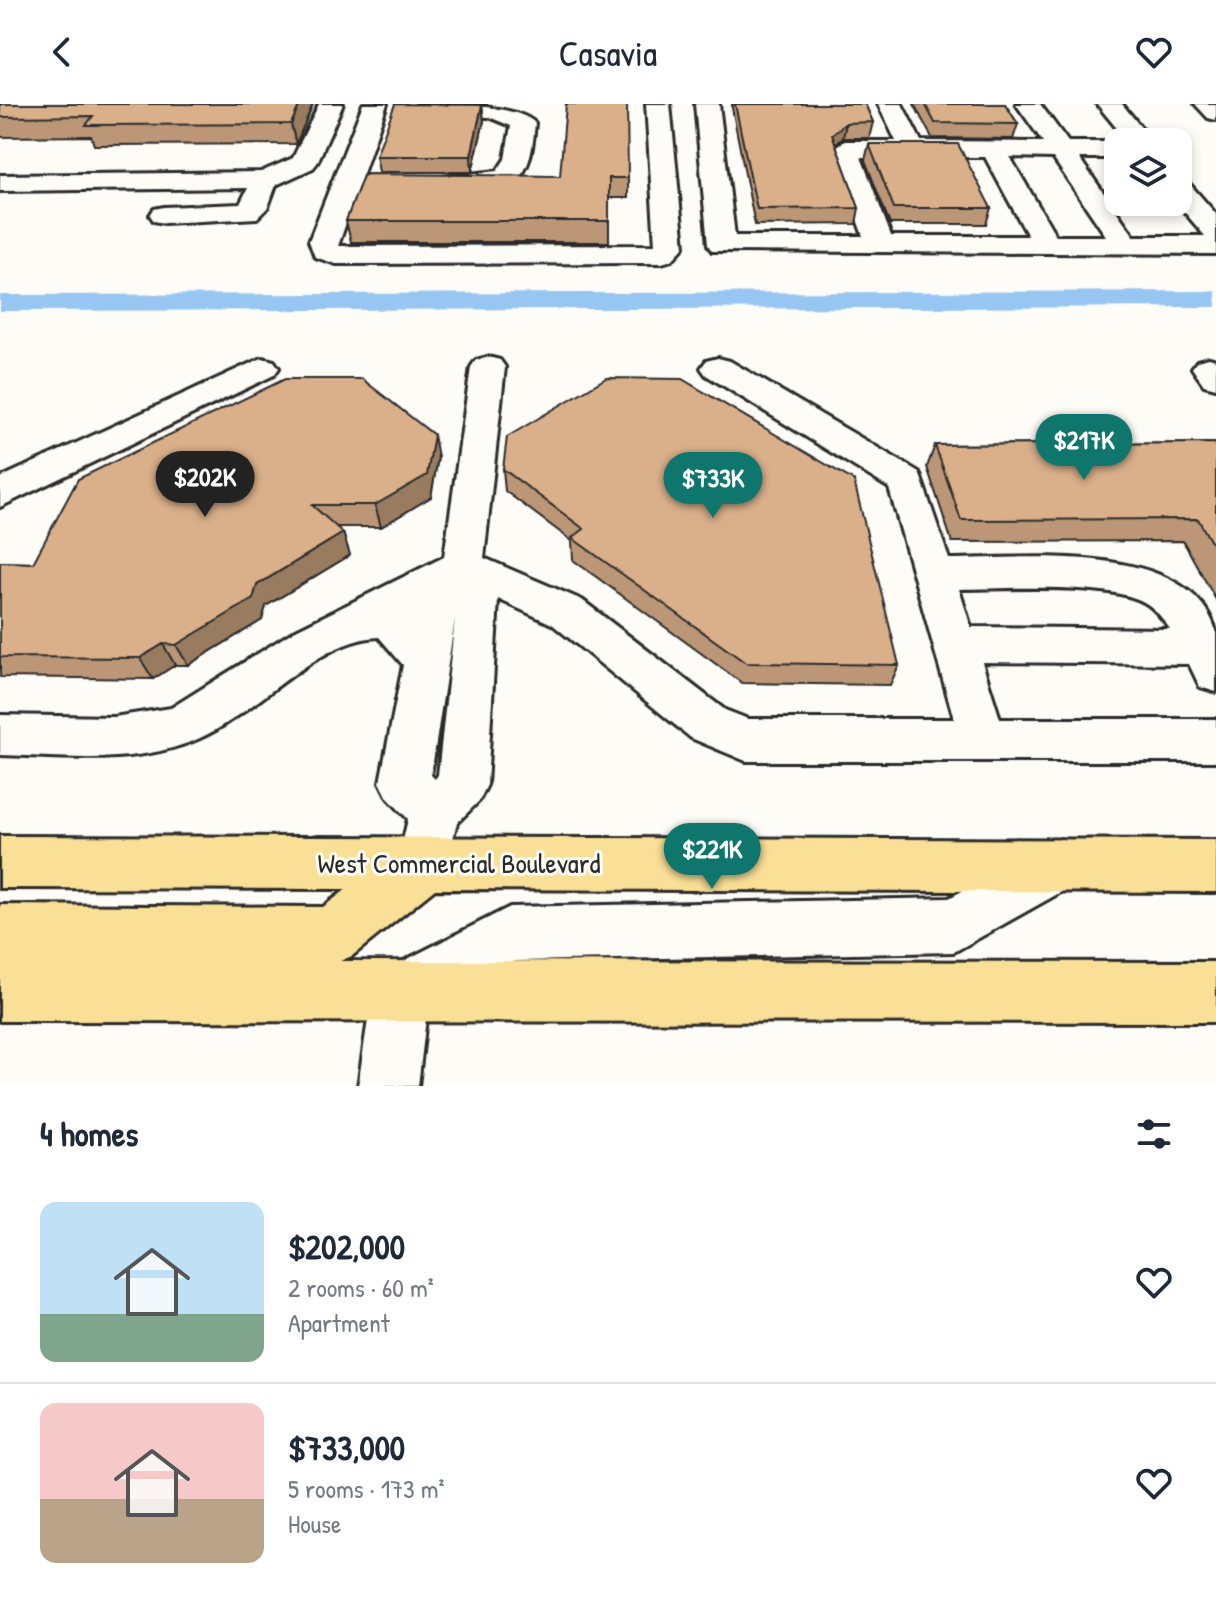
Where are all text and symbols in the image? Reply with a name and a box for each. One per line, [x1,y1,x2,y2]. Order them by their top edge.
text: Casavia [559,28,657,77]
icon: back [40,30,84,74]
icon: heart [1132,30,1176,74]
map controls [1104,128,1192,216]
button: layers [1104,128,1192,216]
pin: $217K [1028,414,1140,482]
text: $217K [1053,422,1115,457]
pin: $202K [149,451,261,519]
pin: $733K [657,452,769,520]
text: $202K [174,459,236,494]
text: $733K [682,460,744,495]
pin: $221K [656,823,768,891]
text: $221K [682,831,742,866]
street label: West Commercial Boulevard [317,844,601,882]
text: 4 homes [40,1111,138,1157]
icon: filters [1132,1112,1176,1156]
text: $202,000 [288,1224,405,1270]
icon: home [104,1234,200,1330]
icon: heart [1132,1260,1176,1304]
text: 2 rooms · 60 m² [288,1270,434,1305]
text: Apartment [288,1305,390,1340]
text: $733,000 [288,1425,405,1471]
icon: home [104,1435,200,1531]
icon: heart [1132,1461,1176,1505]
text: 5 rooms · 173 m² [288,1471,444,1506]
text: House [288,1506,341,1541]

